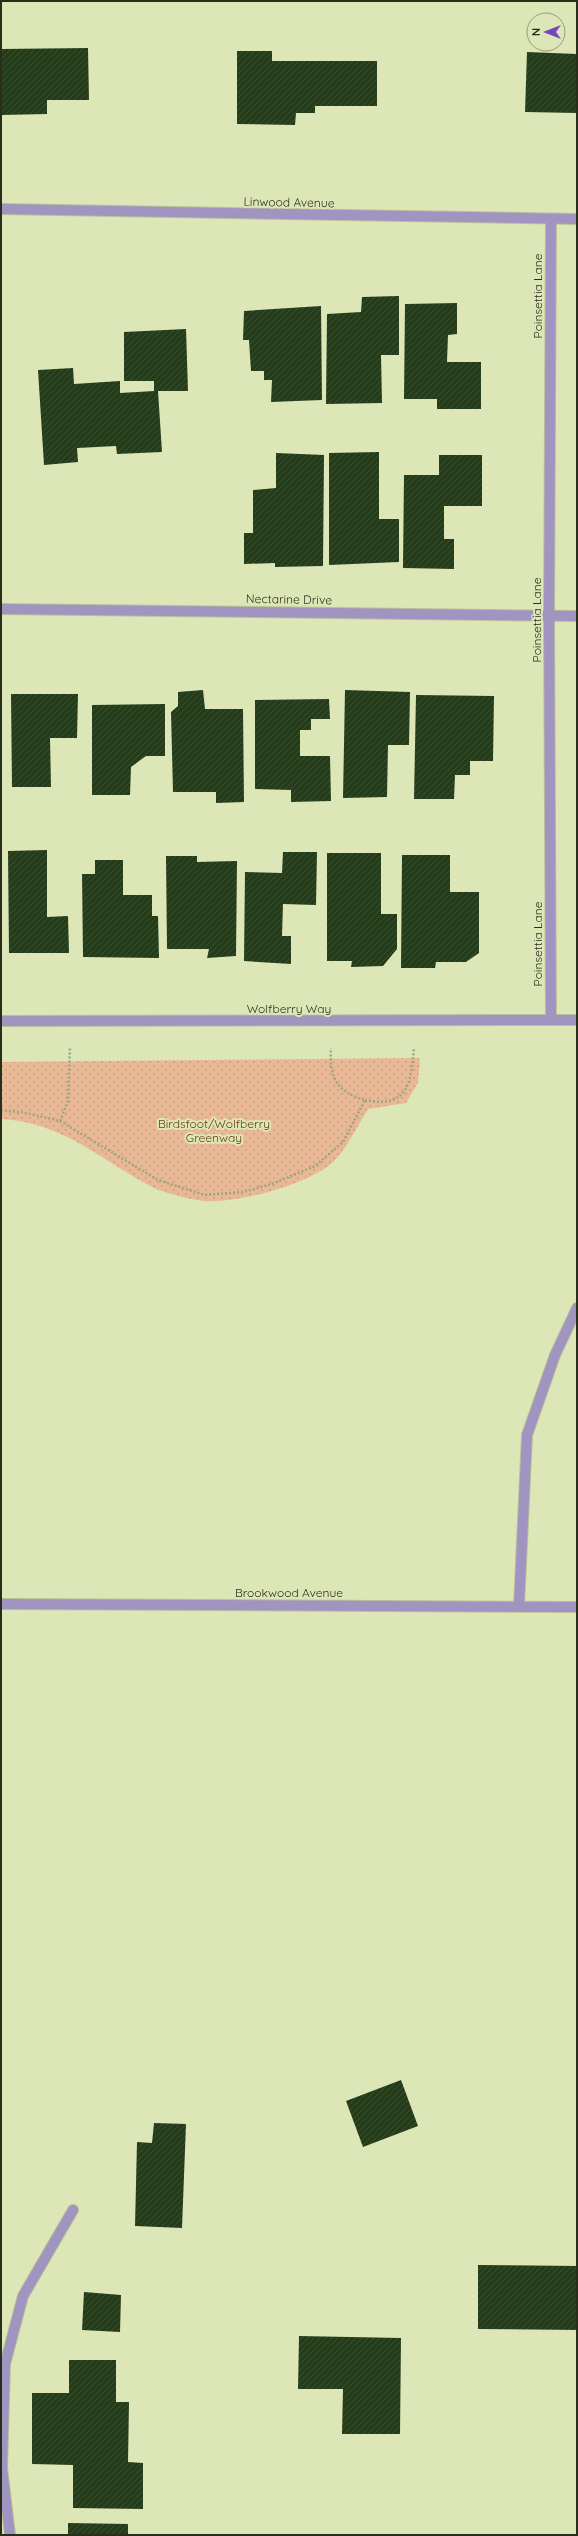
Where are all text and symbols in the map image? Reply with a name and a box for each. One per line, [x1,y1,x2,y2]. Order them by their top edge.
north arrow [526,12,566,52]
text: N [529,28,543,36]
street label: Linwood Avenue [243,194,335,210]
street label: Poinsettia Lane [530,253,545,338]
street label: Poinsettia Lane [529,577,544,662]
street label: Nectarine Drive [246,591,332,607]
street label: Poinsettia Lane [530,901,545,986]
street label: Wolfberry Way [247,1001,331,1016]
park label: Birdsfoot/Wolfberry Greenway [158,1116,270,1145]
street label: Brookwood Avenue [235,1585,343,1600]

